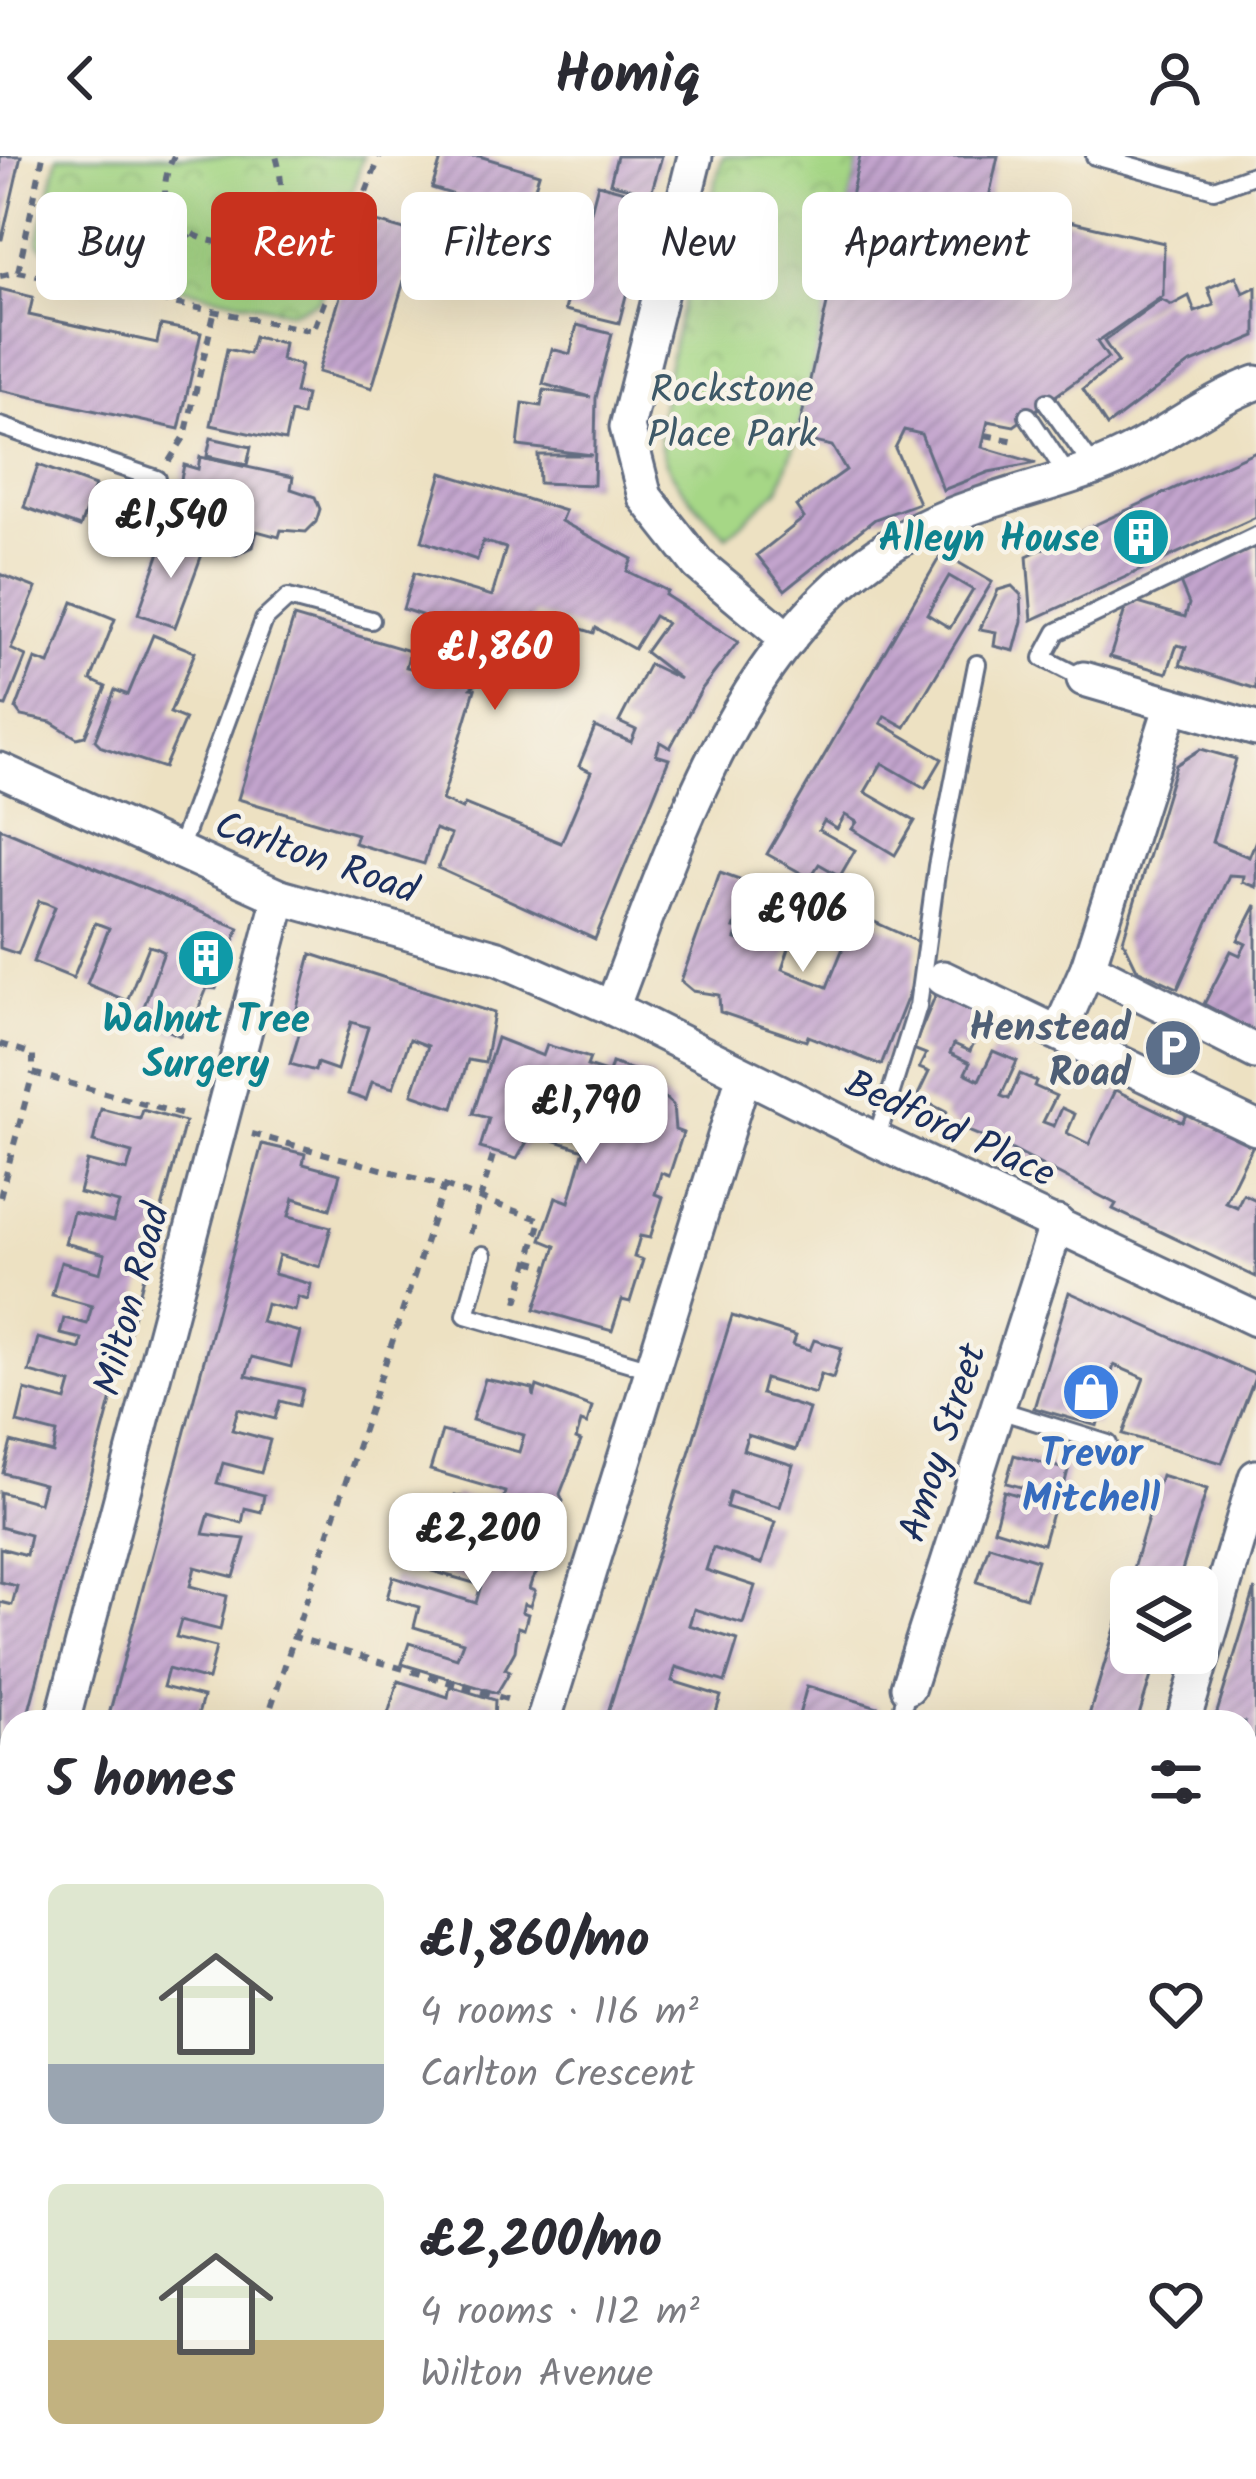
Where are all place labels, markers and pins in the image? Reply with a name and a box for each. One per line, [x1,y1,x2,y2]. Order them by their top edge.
pin: £1,540 [73,479,269,581]
building icon: Alleyn House [1110,506,1172,568]
place label: Alleyn House [878,510,1099,572]
pin: £1,860 [397,611,593,713]
pin: £906 [732,873,874,975]
building icon: Walnut Tree Surgery [175,927,237,989]
place label: Walnut Tree Surgery [102,991,310,1098]
place label: Henstead Road [969,999,1132,1106]
parking icon: Henstead Road [1142,1017,1204,1079]
pin: £1,790 [488,1065,684,1167]
shop icon: Trevor Mitchell [1060,1361,1122,1423]
place label: Trevor Mitchell [1022,1425,1161,1532]
pin: £2,200 [380,1493,576,1595]

